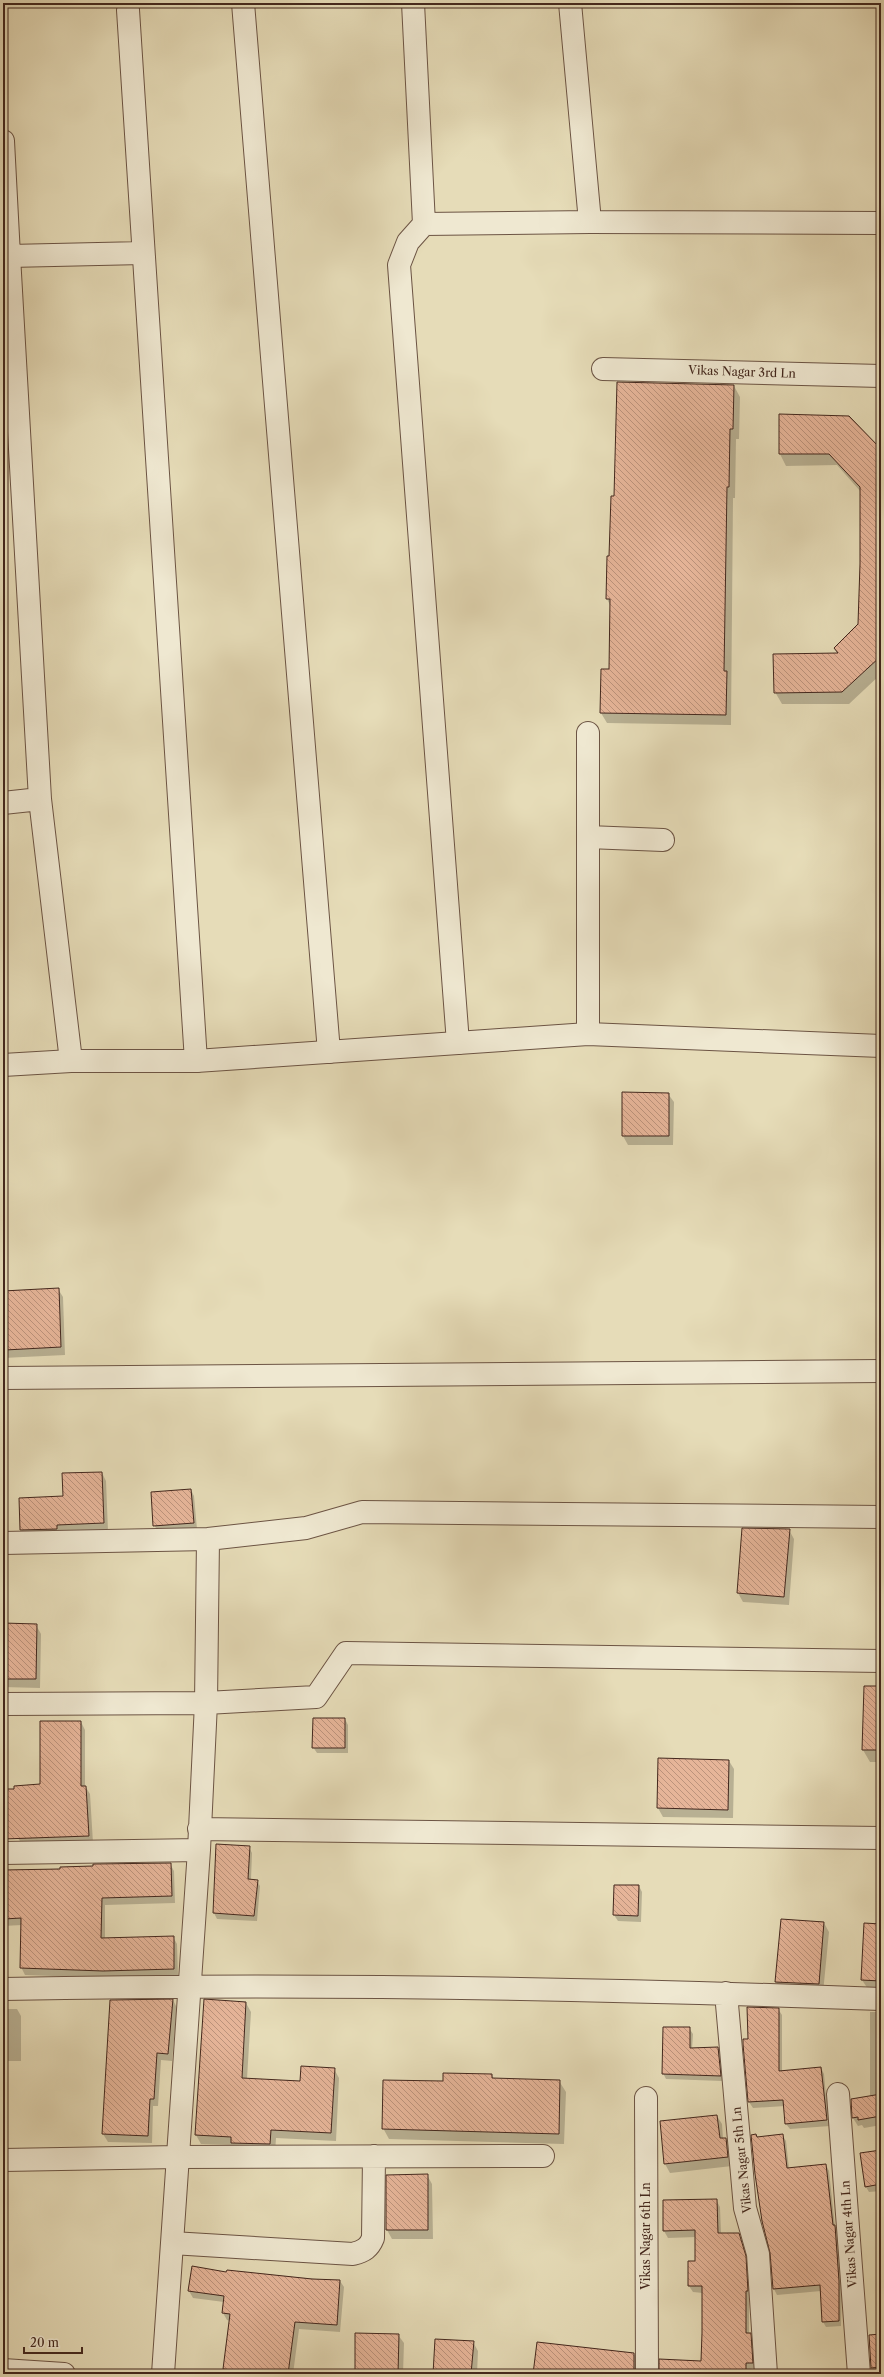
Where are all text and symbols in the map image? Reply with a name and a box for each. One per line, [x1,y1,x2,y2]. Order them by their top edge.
street label: Vikas Nagar 3rd Ln [687,362,797,381]
street label: Vikas Nagar 5th Ln [728,2106,755,2215]
street label: Vikas Nagar 4th Ln [837,2179,860,2289]
street label: Vikas Nagar 6th Ln [638,2182,653,2291]
scale bar [24,2329,82,2355]
text: 20 m [30,2335,59,2350]

